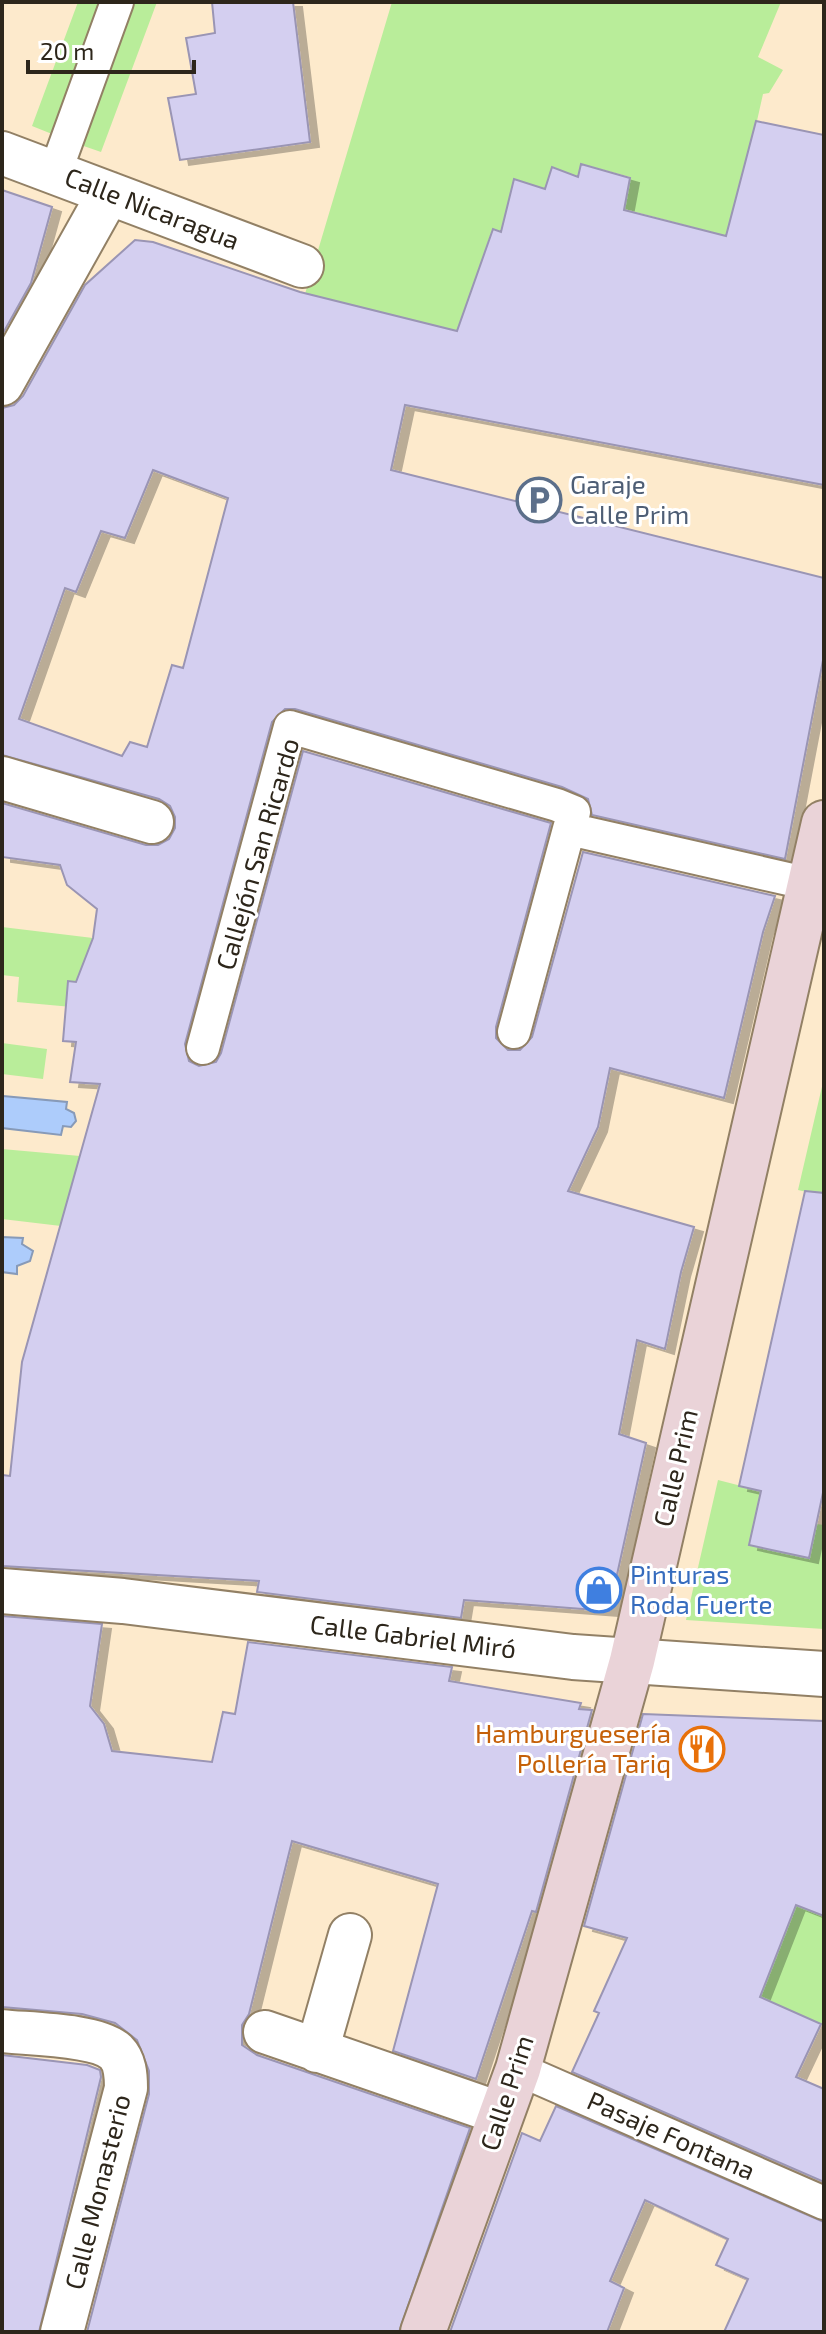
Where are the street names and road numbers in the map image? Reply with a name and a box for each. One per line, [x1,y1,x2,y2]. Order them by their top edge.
street label: Calle Nicaragua [61,160,244,255]
street label: Callejón San Ricardo [209,734,305,973]
street label: Calle Prim [646,1406,703,1529]
street label: Calle Gabriel Miró [308,1607,518,1664]
street label: Calle Prim [472,2031,539,2154]
street label: Pasaje Fontana [583,2084,760,2185]
street label: Calle Monasterio [57,2091,136,2292]

